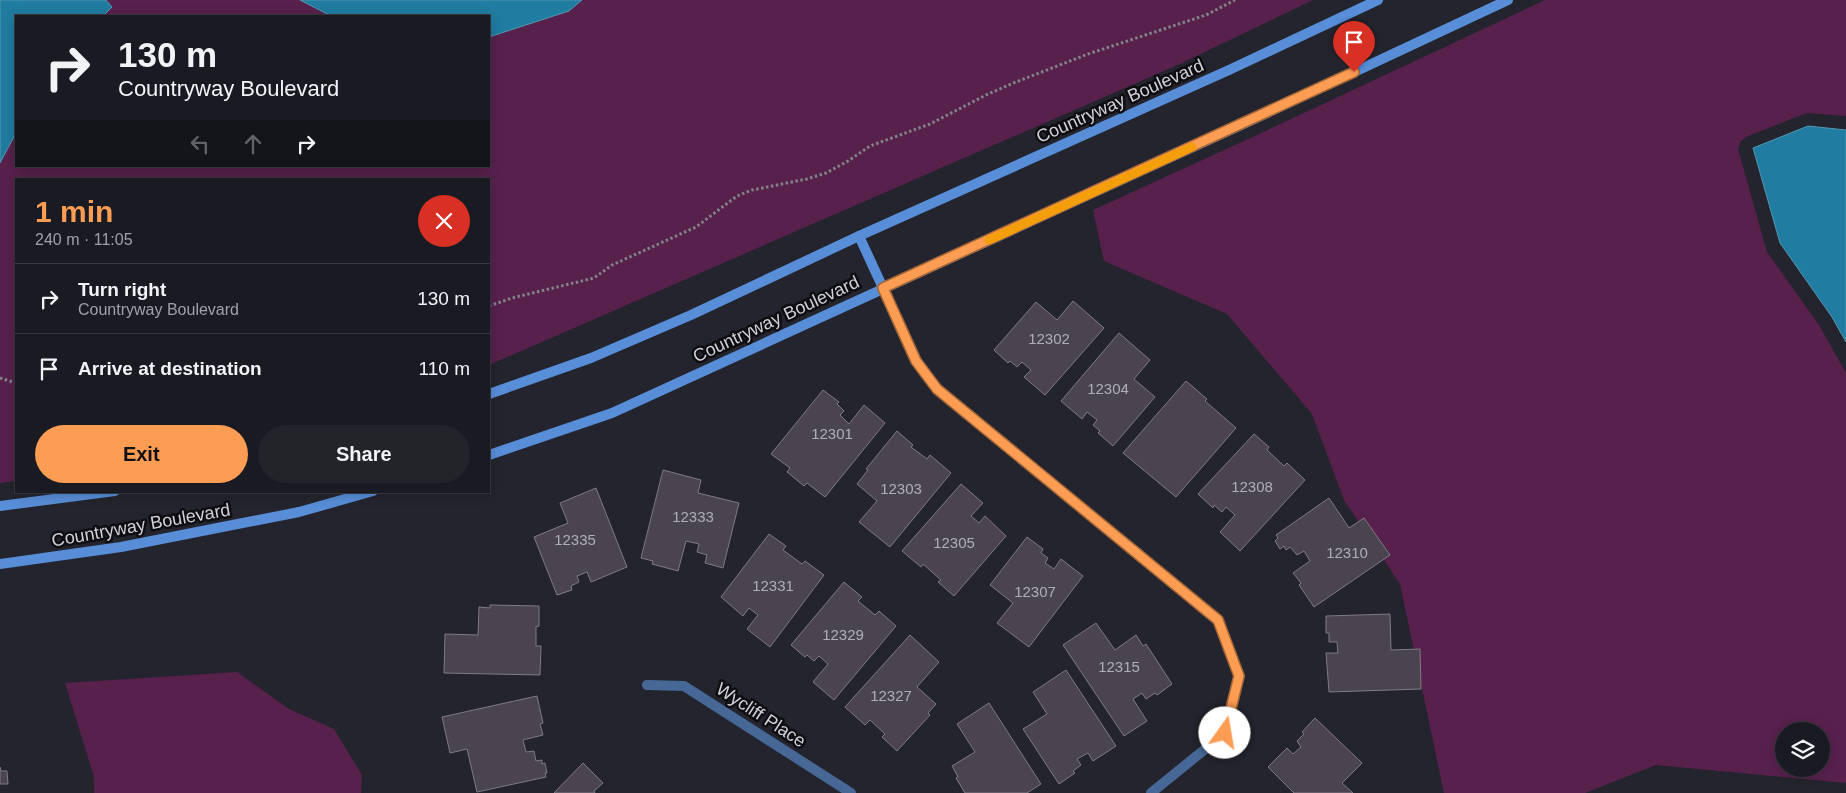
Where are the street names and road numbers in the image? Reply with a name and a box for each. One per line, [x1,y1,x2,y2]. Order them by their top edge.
street label: Countryway Boulevard [1033,55,1207,147]
street label: Countryway Boulevard [690,272,862,366]
street label: Countryway Boulevard [50,499,232,551]
street label: Wycliff Place [713,679,809,751]

